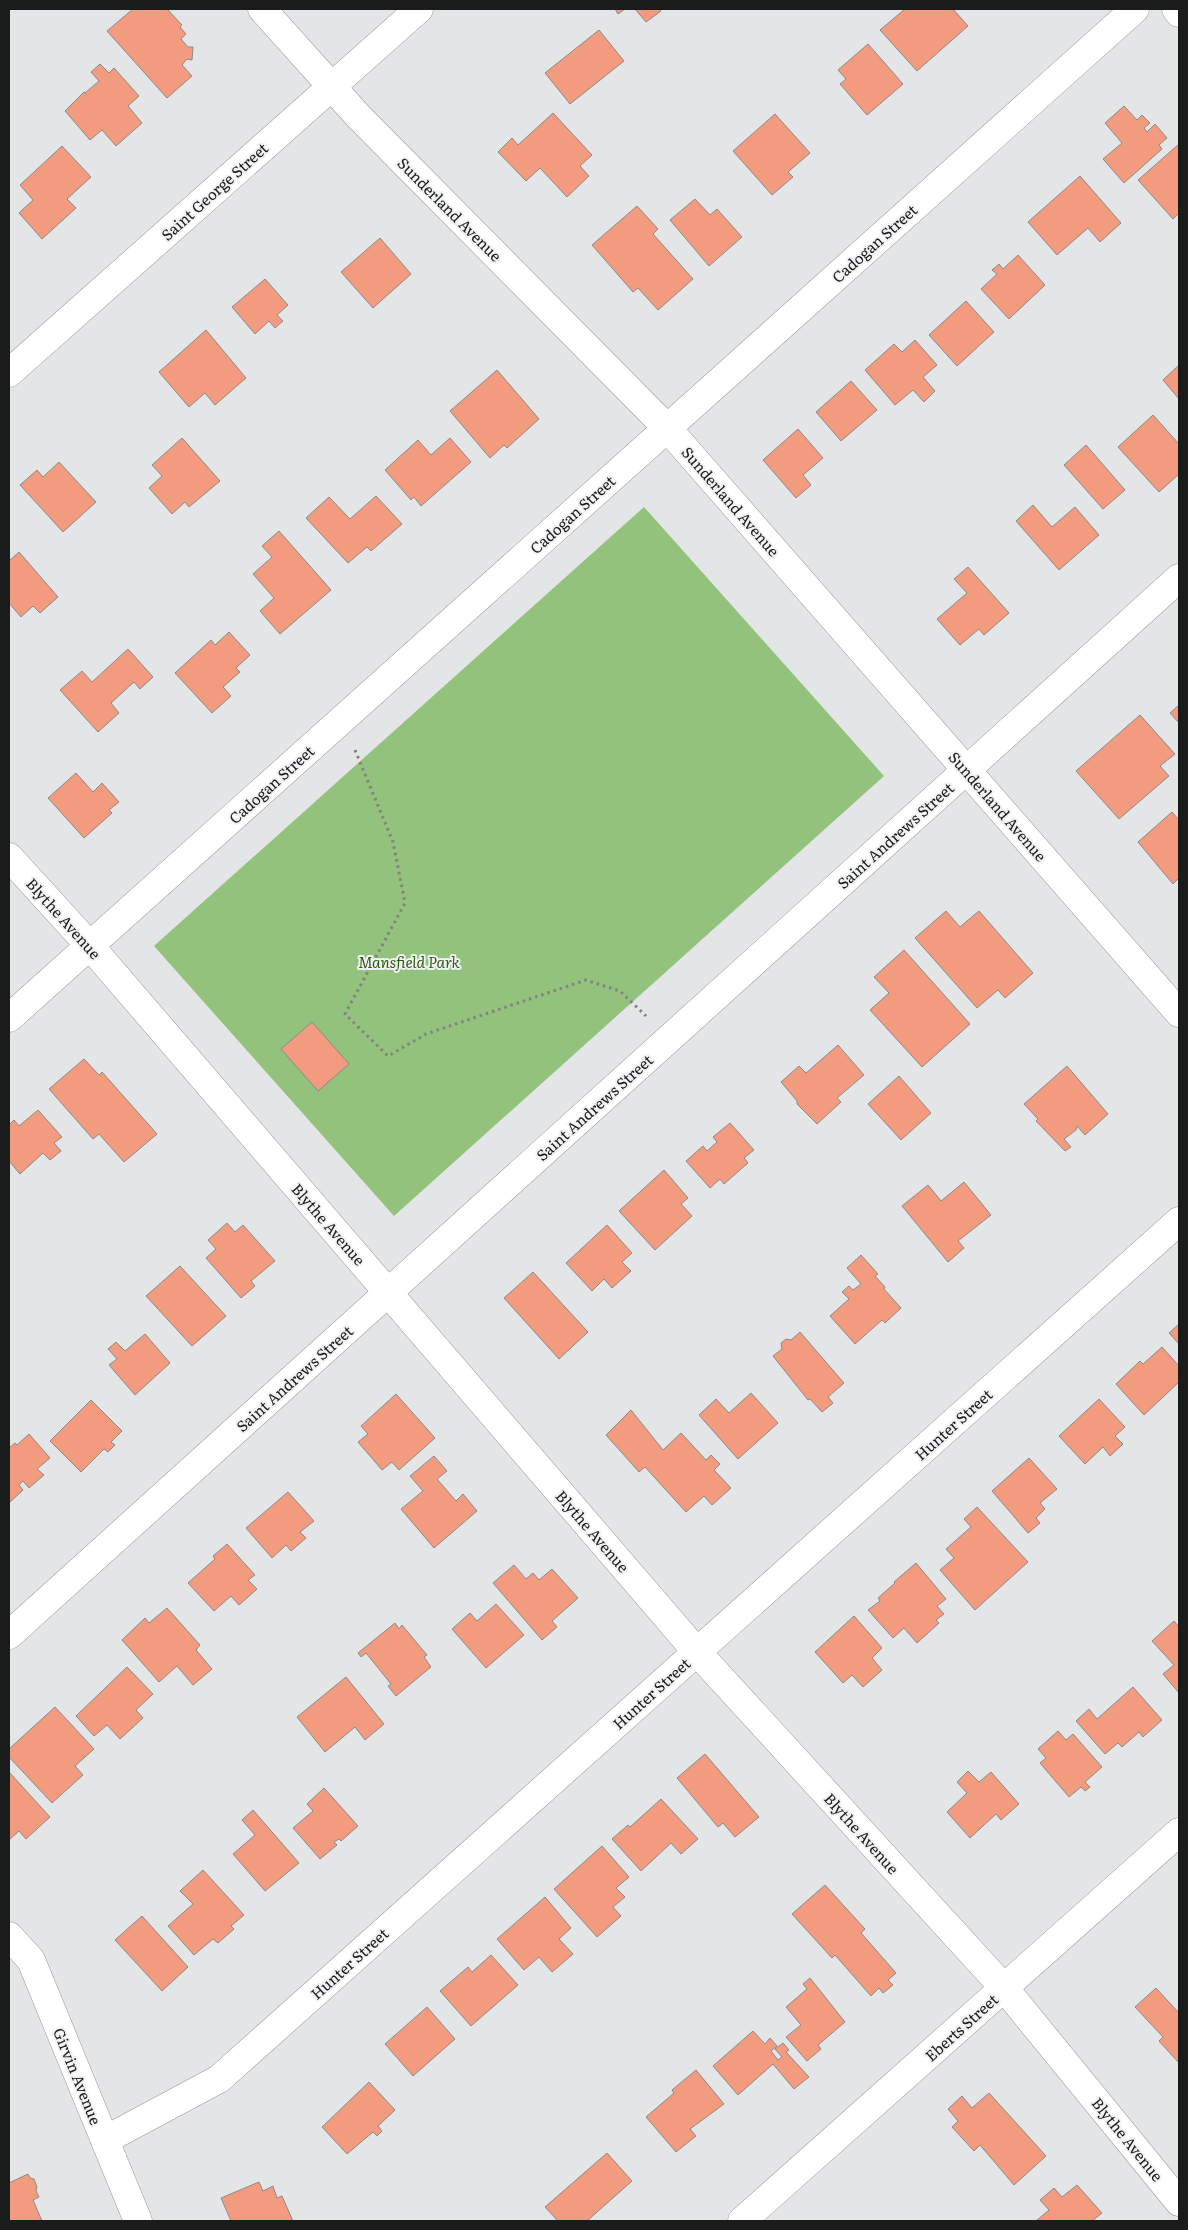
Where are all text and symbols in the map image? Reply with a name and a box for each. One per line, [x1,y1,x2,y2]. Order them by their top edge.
street label: Saint George Street [155,137,273,245]
street label: Sunderland Avenue [393,152,508,267]
street label: Cadogan Street [826,198,922,288]
street label: Sunderland Avenue [677,441,786,561]
street label: Cadogan Street [524,469,620,559]
street label: Cadogan Street [223,739,319,829]
street label: Sunderland Avenue [944,746,1053,866]
street label: Saint Andrews Street [831,776,959,894]
street label: Blythe Avenue [21,872,107,964]
park label: Mansfield Park [358,950,461,973]
street label: Saint Andrews Street [530,1048,658,1166]
street label: Blythe Avenue [287,1178,371,1270]
street label: Saint Andrews Street [230,1319,358,1437]
street label: Hunter Street [909,1383,997,1465]
street label: Blythe Avenue [551,1485,635,1577]
street label: Hunter Street [607,1652,695,1734]
street label: Blythe Avenue [819,1787,905,1879]
street label: Hunter Street [305,1922,393,2004]
street label: Eberts Street [919,1988,1003,2066]
street label: Girvin Avenue [48,2024,108,2128]
street label: Blythe Avenue [1087,2092,1169,2186]

